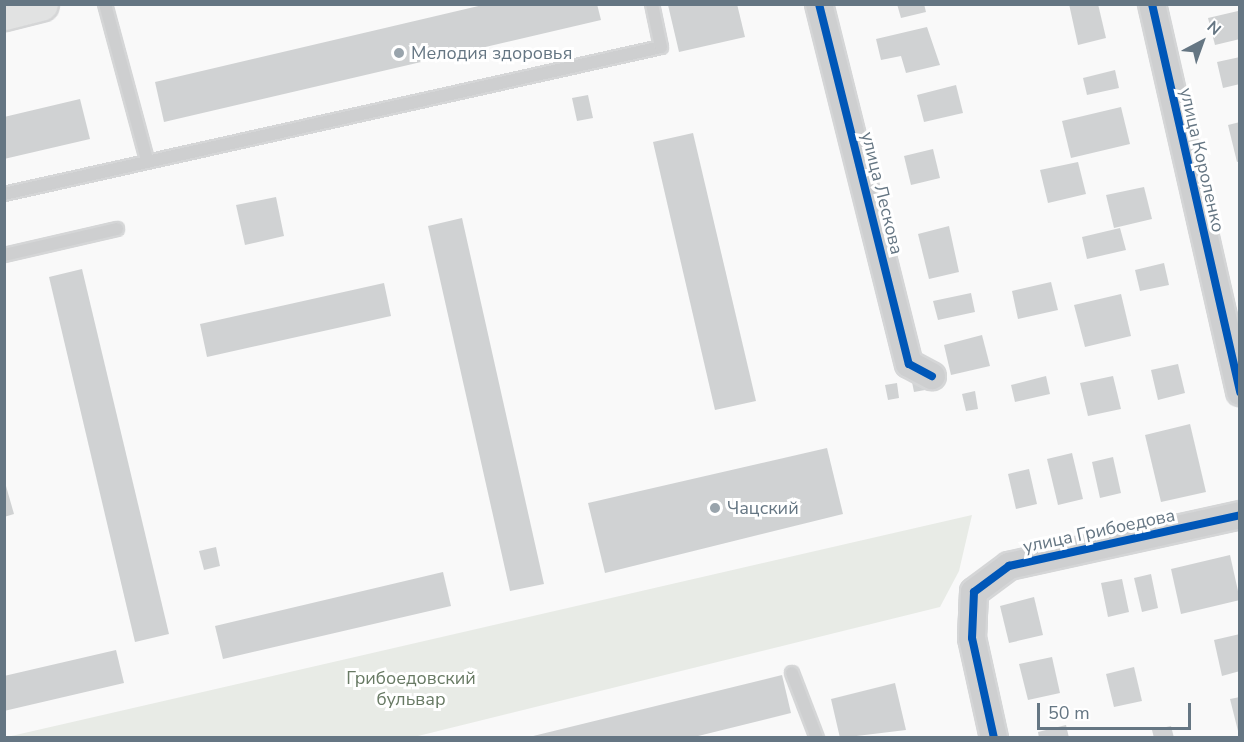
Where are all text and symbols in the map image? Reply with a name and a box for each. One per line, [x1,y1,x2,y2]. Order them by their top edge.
north arrow [1172,12,1232,72]
text: N [1202,16,1226,41]
place label: Мелодия здоровья [411,42,572,64]
marker: Мелодия здоровья [392,46,406,60]
street label: улица Короленко [1175,86,1229,234]
street label: улица Лескова [856,129,908,257]
place label: Чацский [727,497,799,519]
marker: Чацский [708,501,722,515]
street label: улица Грибоедова [1021,504,1177,558]
park label: Грибоедовский бульвар [346,668,476,710]
scale bar [1040,691,1194,729]
text: 50 m [1048,701,1090,725]

